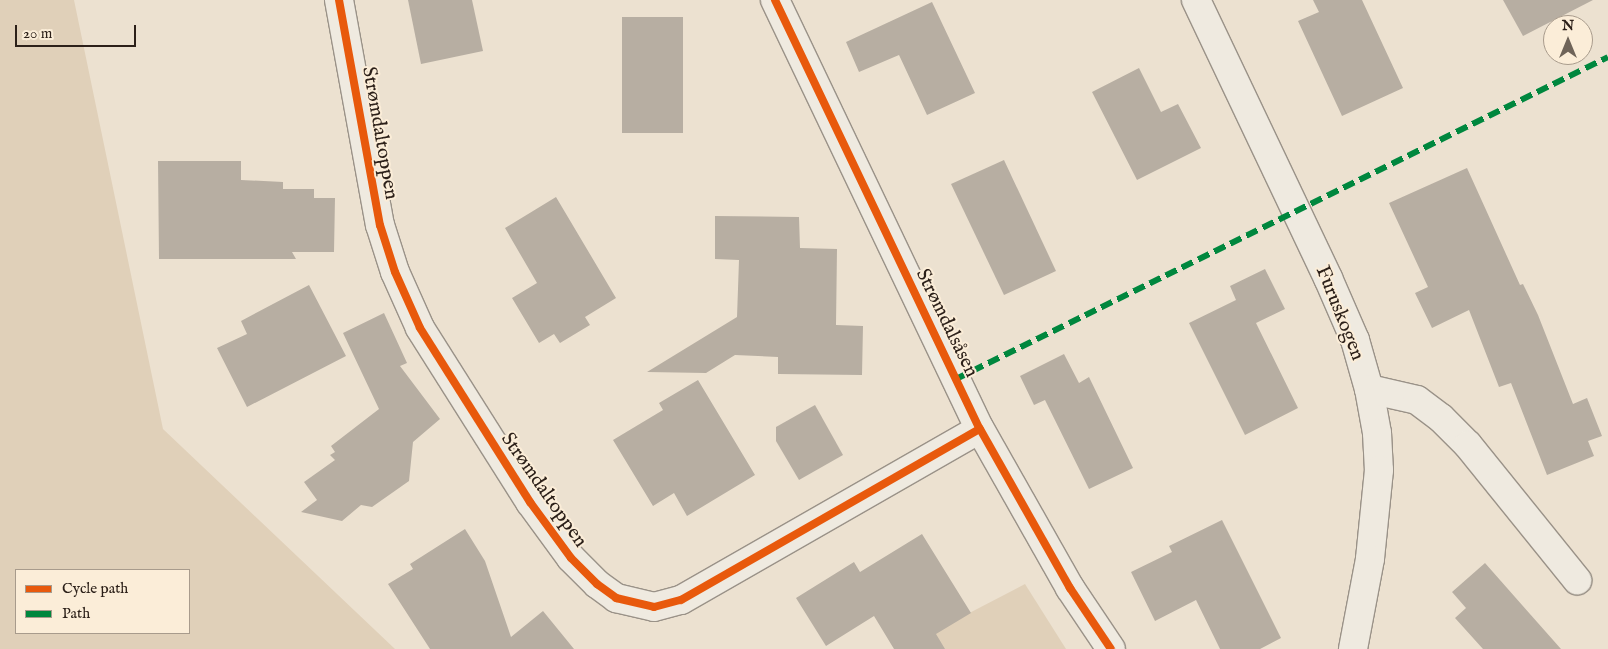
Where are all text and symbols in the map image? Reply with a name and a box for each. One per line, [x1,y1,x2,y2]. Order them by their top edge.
scale bar [18,15,139,47]
north arrow [1543,15,1593,65]
text: N [1562,17,1574,35]
text: 20 m [23,24,52,43]
street label: Strømdaltoppen [357,65,403,201]
street label: Furuskogen [1310,262,1370,364]
street label: Strømdalsåsen [910,265,984,381]
street label: Strømdaltoppen [496,428,592,552]
legend [15,569,190,634]
text: Cycle path [62,579,128,598]
text: Path [62,604,90,623]

